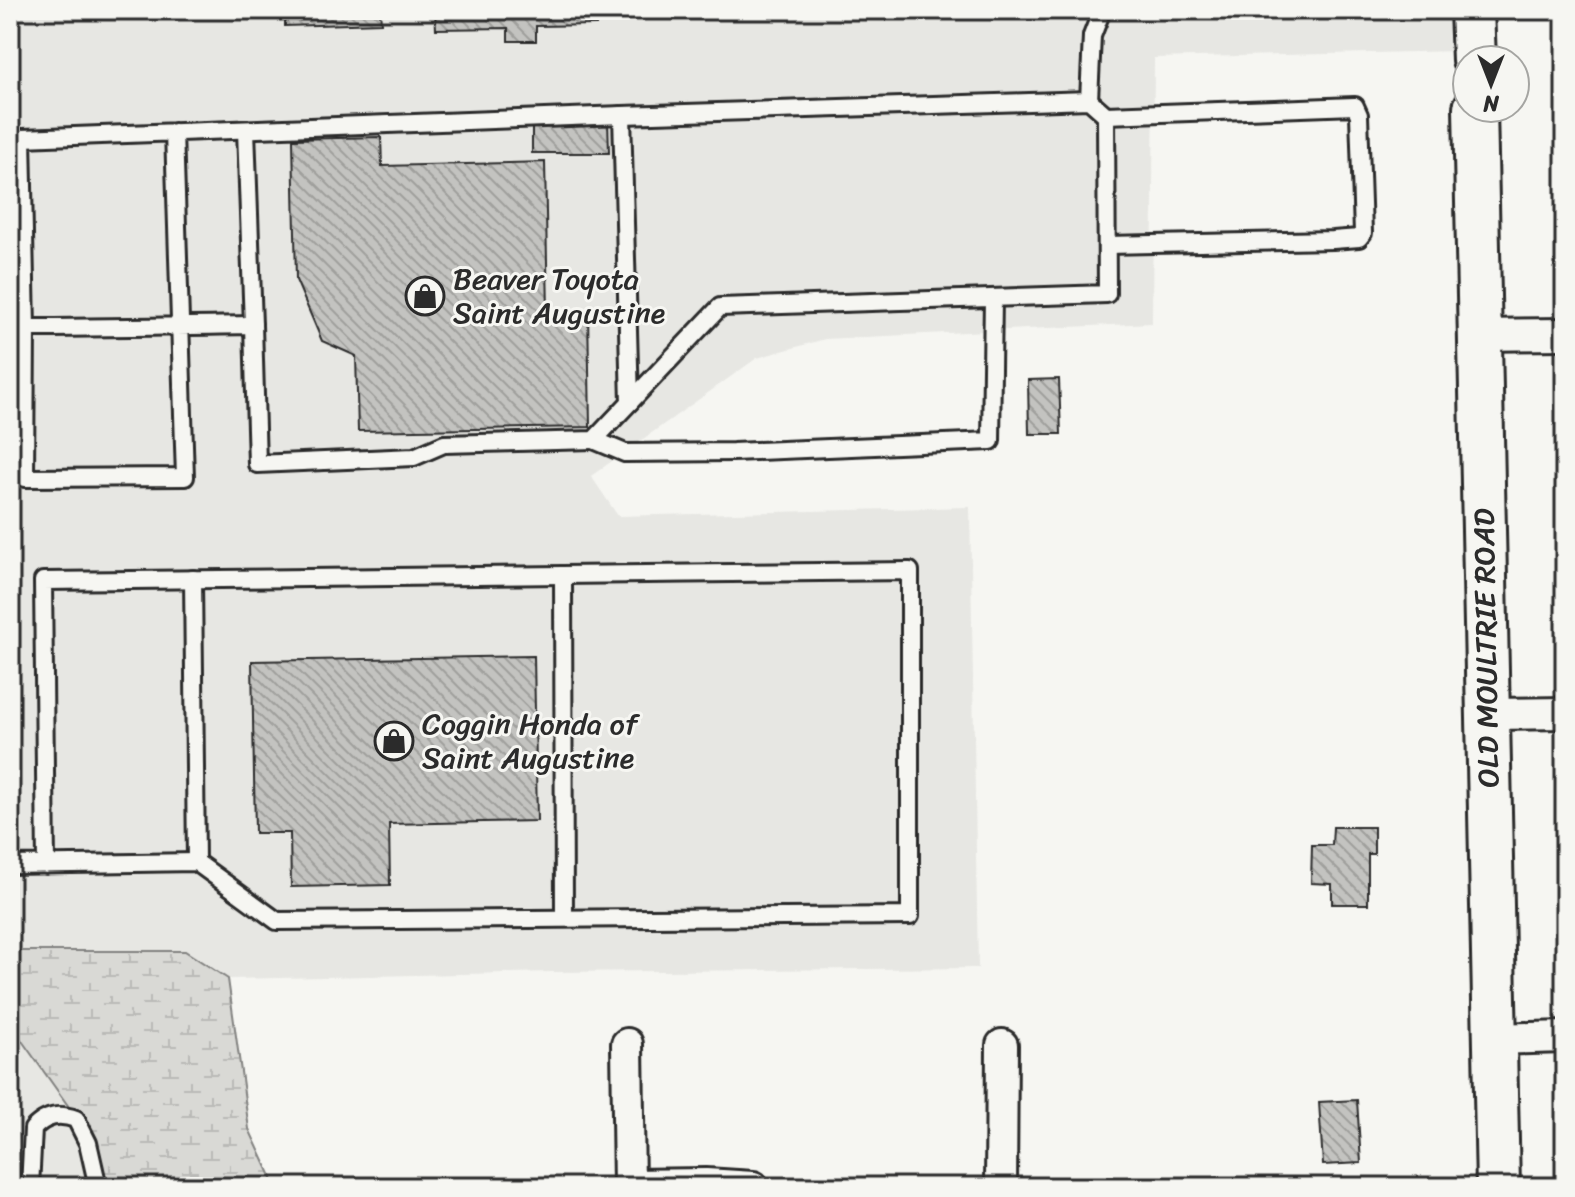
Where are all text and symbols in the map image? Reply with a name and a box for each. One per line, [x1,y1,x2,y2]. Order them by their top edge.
north arrow [1451,44,1531,124]
text: N [1483,84,1500,123]
place label: Beaver Toyota Saint Augustine [453,252,665,340]
shop icon: Beaver Toyota Saint Augustine [404,275,446,317]
street label: OLD MOULTRIE ROAD [1457,508,1515,788]
place label: Coggin Honda of Saint Augustine [422,697,641,785]
shop icon: Coggin Honda of Saint Augustine [373,720,415,762]

